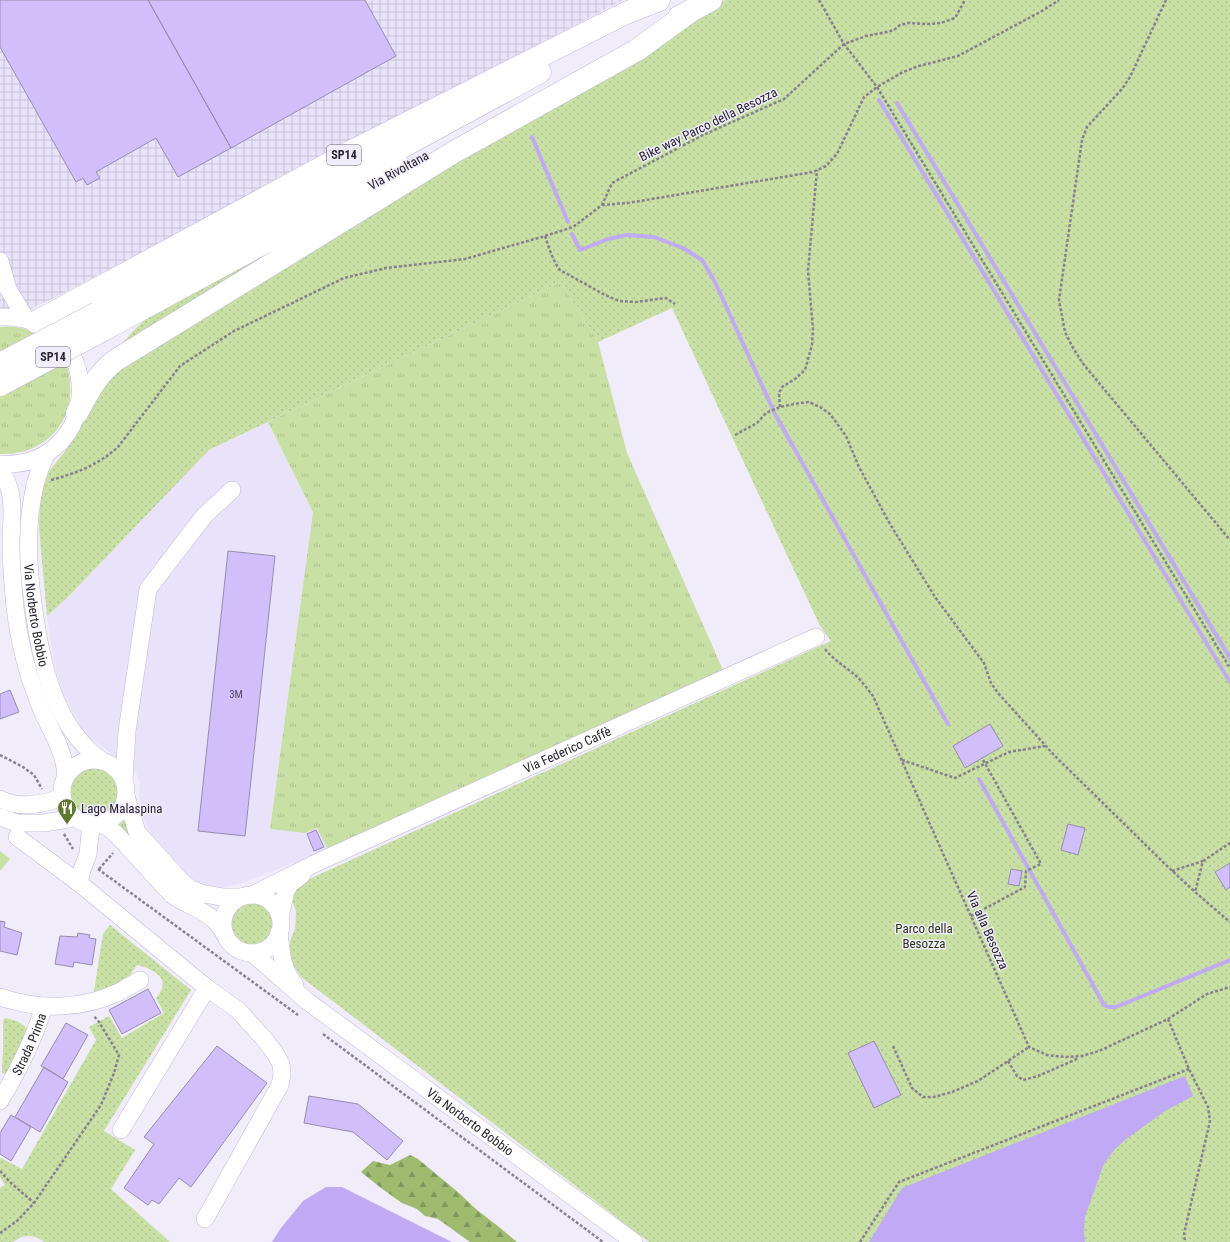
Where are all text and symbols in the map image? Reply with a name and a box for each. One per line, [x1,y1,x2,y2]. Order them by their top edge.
street label: Bike way Parco della Besozza [637,85,780,164]
road number: SP14 [327,145,361,165]
street label: Via Rivoltana [365,148,431,193]
road number: SP14 [36,347,70,367]
street label: Via Norberto Bobbio [21,563,51,668]
house number: 3M [229,688,243,701]
street label: Via Federico Caffè [521,724,613,776]
restaurant icon: Lago Malaspina [56,797,78,825]
place label: Lago Malaspina [81,801,162,816]
street label: Via alla Besozza [964,889,1011,972]
park label: Parco della Besozza [895,921,953,951]
street label: Strada Prima [9,1011,49,1078]
street label: Via Norberto Bobbio [424,1085,516,1159]

